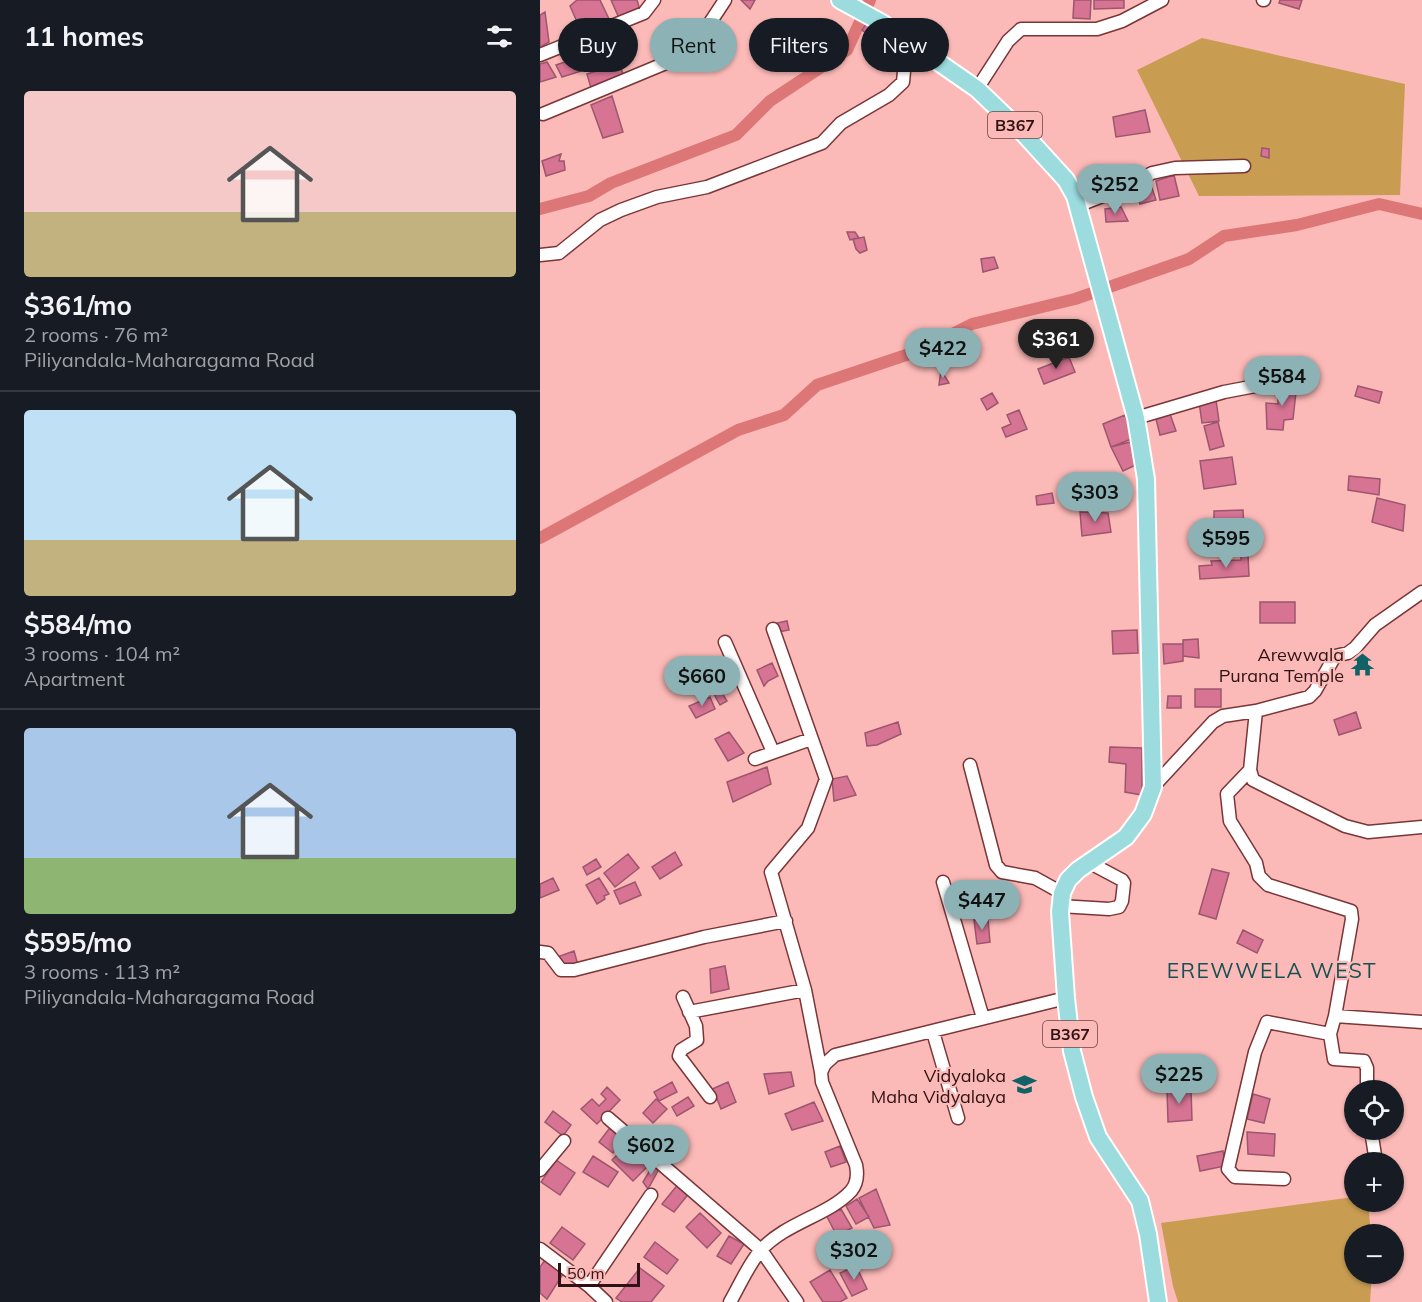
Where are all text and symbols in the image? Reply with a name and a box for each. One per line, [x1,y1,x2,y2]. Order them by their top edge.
chip: Buy [558,18,638,72]
chip: Rent [650,18,737,72]
chip: Filters [749,18,849,72]
chip: New [861,18,949,72]
text: 11 homes [24,20,144,53]
icon: filters [483,20,516,53]
road number: B367 [988,112,1042,138]
icon: home [216,130,324,238]
pin: $252 [1079,164,1151,215]
text: $252 [1091,171,1139,196]
text: $361/mo [24,289,132,322]
pin: $361 [1020,319,1092,370]
text: 2 rooms · 76 m² [24,322,168,347]
text: $361 [1032,326,1080,351]
pin: $422 [907,328,979,379]
text: $422 [919,335,967,360]
text: Piliyandala-Maharagama Road [24,347,315,372]
pin: $584 [1246,356,1318,407]
text: $584 [1258,363,1306,388]
icon: home [216,449,324,557]
pin: $303 [1059,472,1131,523]
text: $303 [1071,479,1119,504]
pin: $595 [1190,518,1262,569]
text: $595 [1202,525,1250,550]
text: $584/mo [24,608,132,641]
text: 3 rooms · 104 m² [24,641,180,666]
place label: Arewwala Purana Temple [1219,643,1344,687]
temple icon: Arewwala Purana Temple [1349,651,1375,677]
pin: $660 [666,656,738,707]
text: $660 [678,663,726,688]
text: Apartment [24,666,125,691]
icon: home [216,767,324,875]
pin: $447 [946,880,1018,931]
text: $447 [958,887,1006,912]
text: $595/mo [24,926,132,959]
district label: EREWWELA WEST [1167,957,1377,983]
text: 3 rooms · 113 m² [24,959,180,984]
text: Piliyandala-Maharagama Road [24,984,315,1009]
road number: B367 [1043,1021,1097,1047]
pin: $225 [1143,1054,1215,1105]
text: $225 [1155,1061,1203,1086]
place label: Vidyaloka Maha Vidyalaya [871,1064,1006,1108]
school or university icon: Vidyaloka Maha Vidyalaya [1011,1072,1037,1098]
map controls [1344,1080,1404,1284]
button: locate [1344,1080,1404,1140]
pin: $602 [615,1125,687,1176]
text: $602 [627,1132,675,1157]
button: + [1344,1152,1404,1212]
button: − [1344,1224,1404,1284]
pin: $302 [818,1230,890,1281]
text: $302 [830,1237,878,1262]
scale bar [558,1260,640,1288]
text: 50 m [567,1263,604,1283]

